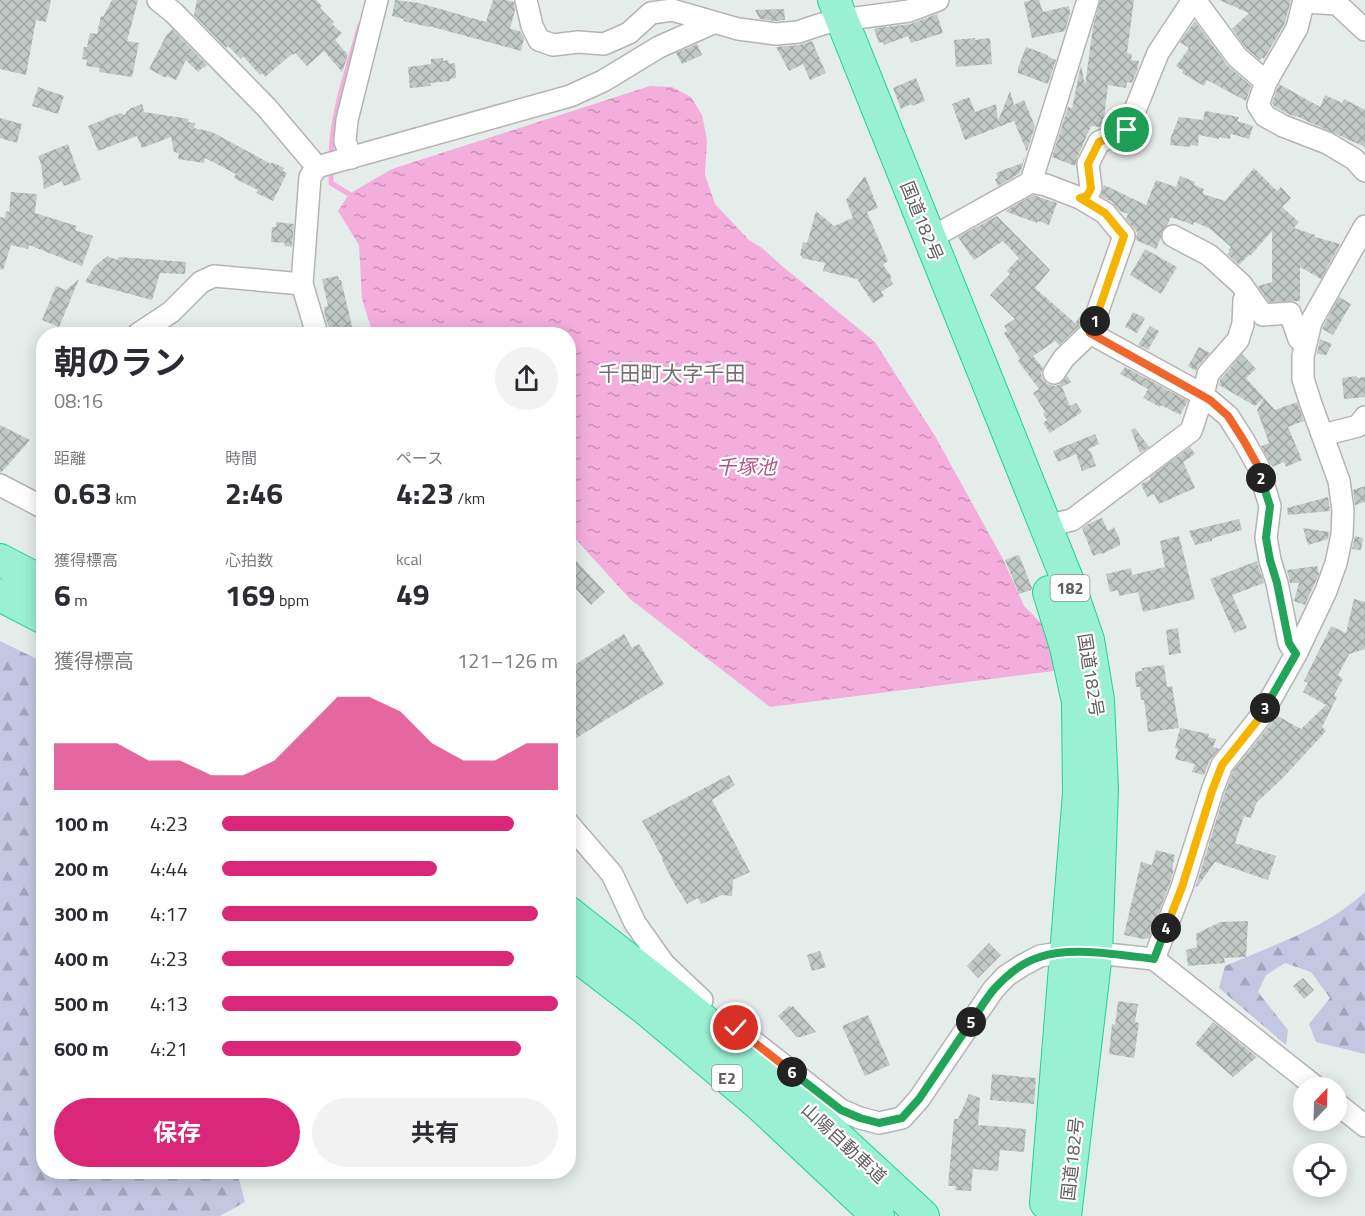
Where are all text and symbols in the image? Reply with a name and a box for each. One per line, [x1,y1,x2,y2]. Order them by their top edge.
pin [1101,104,1152,155]
icon: arrive [1110,113,1143,146]
street label: 国道182号 [894,177,950,265]
pin: 1 [1080,306,1110,336]
text: 1 [1091,309,1099,333]
text: 朝のラン [54,337,186,387]
button: share [495,347,558,410]
district label: 千田町大字千田 [599,357,746,389]
text: 08:16 [54,385,103,416]
text: 距離 [54,446,86,470]
text: 時間 [225,446,257,470]
text: ペース [396,446,443,470]
water label: 千塚池 [716,451,778,482]
pin: 2 [1246,463,1276,493]
text: 2 [1257,466,1265,490]
text: 0.63 [54,470,112,516]
text: 2:46 [225,470,283,516]
text: 4:23 [396,470,454,516]
text: km [112,486,137,510]
text: /km [454,486,485,510]
text: kcal [396,547,422,571]
text: 獲得標高 [54,548,118,572]
text: 心拍数 [225,548,273,572]
text: 49 [396,571,430,617]
text: 6 [54,572,71,618]
text: 169 [225,572,275,618]
road number: 182 [1050,575,1090,601]
text: m [71,588,88,612]
text: bpm [275,588,309,612]
street label: 国道182号 [1071,631,1111,719]
text: 獲得標高 [54,645,134,676]
text: 121–126 m [457,645,558,676]
pin: 3 [1250,693,1280,723]
text: 3 [1261,696,1269,720]
text: 100 m [54,808,109,839]
text: 4:23 [150,808,188,839]
text: 200 m [54,853,109,884]
text: 4:44 [150,853,188,884]
text: 300 m [54,898,109,929]
text: 4:17 [150,898,188,929]
pin: 4 [1151,913,1181,943]
text: 4 [1162,916,1170,940]
text: 400 m [54,943,109,974]
text: 4:23 [150,943,188,974]
text: 500 m [54,988,109,1019]
text: 4:13 [150,988,188,1019]
pin [710,1002,761,1053]
pin: 5 [956,1007,986,1037]
text: 5 [967,1010,975,1034]
icon: check [719,1011,752,1044]
text: 600 m [54,1033,109,1064]
text: 4:21 [150,1033,188,1064]
pin: 6 [777,1057,807,1087]
text: 6 [788,1060,796,1084]
road number: E2 [712,1065,742,1091]
north arrow [1293,1077,1347,1131]
map controls [1293,1077,1347,1197]
street label: 山陽自動車道 [795,1096,893,1190]
button: 保存 [54,1098,300,1167]
button: 共有 [312,1098,558,1167]
street label: 国道182号 [1054,1116,1090,1202]
button: locate [1293,1143,1347,1197]

